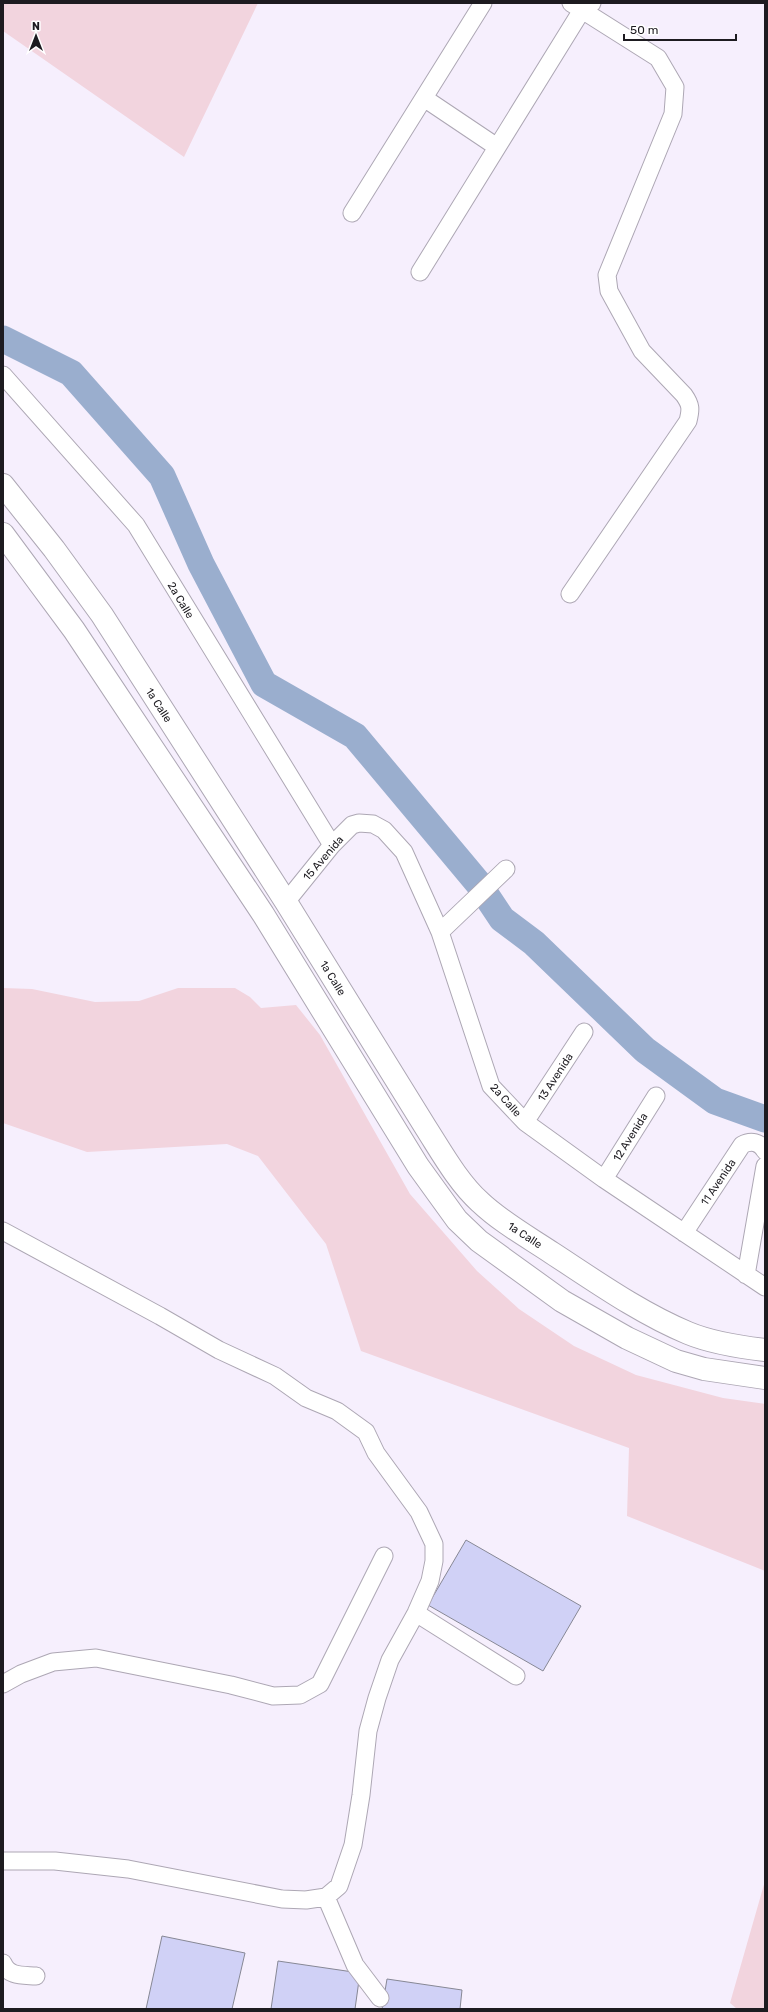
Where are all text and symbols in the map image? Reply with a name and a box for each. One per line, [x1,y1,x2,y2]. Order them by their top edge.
north arrow [16,16,56,56]
scale bar [624,16,736,42]
text: N [32,20,40,33]
text: 50 m [630,23,658,37]
street label: 2a Calle [165,580,196,621]
street label: 1a Calle [143,686,174,725]
street label: 15 Avenida [301,833,346,883]
street label: 1a Calle [317,959,348,998]
street label: 13 Avenida [535,1051,576,1104]
street label: 2a Calle [487,1081,524,1120]
street label: 12 Avenida [610,1111,650,1164]
street label: 11 Avenida [698,1157,739,1208]
street label: 1a Calle [505,1220,544,1251]

